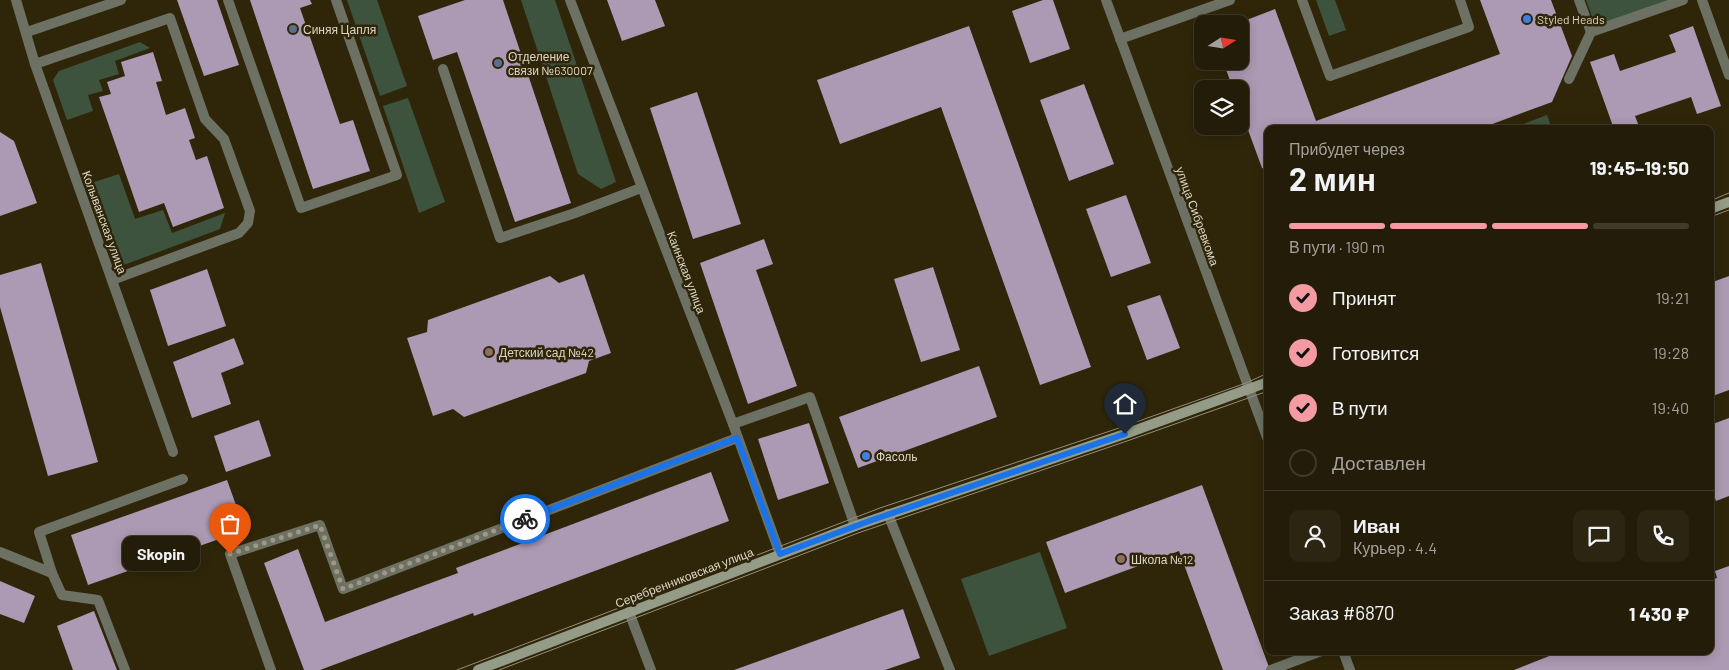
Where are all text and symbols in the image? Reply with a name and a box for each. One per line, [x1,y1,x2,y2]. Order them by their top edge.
place label: Styled Heads [1537,12,1605,26]
marker: Styled Heads [1521,13,1533,25]
north arrow [1194,15,1249,70]
map controls [1194,15,1249,135]
place label: Синяя Цапля [303,22,376,37]
marker: Синяя Цапля [287,23,299,35]
place label: Отделение связи №630007 [508,49,593,77]
marker: Отделение связи №630007 [492,57,504,69]
button: layers [1194,80,1249,135]
text: Прибудет через [1289,139,1405,158]
text: 19:45–19:50 [1590,156,1689,179]
text: 2 мин [1289,159,1376,197]
street label: улица Сибревкома [1173,165,1223,268]
street label: Колыванская улица [79,169,130,276]
street label: Каинская улица [664,229,709,316]
text: В пути · 190 m [1289,237,1385,256]
icon: check [1289,284,1317,312]
text: Принят [1332,286,1396,309]
text: 19:21 [1656,288,1689,307]
icon: check [1289,339,1317,367]
text: Готовится [1332,341,1419,364]
text: 19:28 [1653,343,1689,362]
place label: Детский сад №42 [499,345,594,360]
marker: Детский сад №42 [483,346,495,358]
pin [1104,383,1146,434]
icon: home [1111,390,1139,418]
icon: check [1289,394,1317,422]
text: В пути [1332,396,1388,419]
text: 19:40 [1652,398,1689,417]
place label: Фасоль [876,449,918,463]
marker: Фасоль [860,450,872,462]
text: Доставлен [1332,451,1426,474]
courier [500,494,550,544]
pin [209,503,251,554]
icon: bike [511,505,539,533]
icon: bag [216,510,244,538]
button: person [1289,510,1341,562]
button: chat [1573,510,1625,562]
button: phone [1637,510,1689,562]
text: Иван [1353,514,1400,537]
callout: Skopin [122,536,200,572]
text: Курьер · 4.4 [1353,538,1437,557]
text: Skopin [137,544,185,563]
street label: Серебренниковская улица [613,544,756,611]
place label: Школа №12 [1131,552,1193,566]
marker: Школа №12 [1115,553,1127,565]
text: Заказ #6870 [1289,601,1395,624]
text: 1 430 ₽ [1629,602,1689,625]

